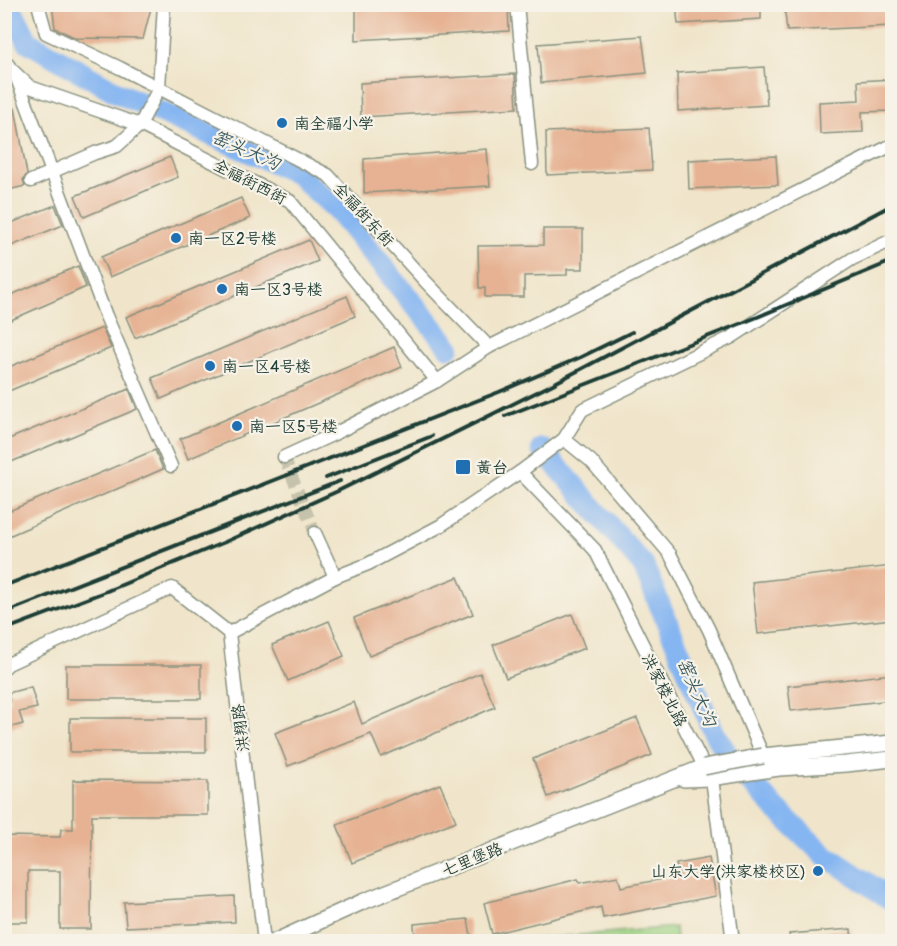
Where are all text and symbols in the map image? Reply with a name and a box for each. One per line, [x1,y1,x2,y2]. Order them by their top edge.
place label: 南全福小学 [294,114,374,134]
marker: 南全福小学 [275,116,289,130]
water label: 窑头大沟 [208,125,285,176]
street label: 全福街西街 [209,155,290,209]
street label: 全福街东街 [329,179,398,251]
place label: 南一区2号楼 [188,229,277,249]
marker: 南一区2号楼 [169,231,183,245]
place label: 南一区3号楼 [234,280,323,300]
marker: 南一区3号楼 [215,282,229,296]
place label: 南一区4号楼 [222,357,311,377]
marker: 南一区4号楼 [203,359,217,373]
place label: 南一区5号楼 [249,417,338,437]
marker: 南一区5号楼 [230,419,244,433]
marker: 黄台 [454,458,472,476]
place label: 黄台 [476,458,508,478]
street label: 洪家楼北路 [637,650,691,731]
water label: 窑头大沟 [672,655,722,732]
street label: 洪翔路 [228,703,254,753]
street label: 七里堡路 [439,839,506,881]
place label: 山东大学(洪家楼校区) [651,862,806,882]
marker: 山东大学(洪家楼校区) [811,864,825,878]

